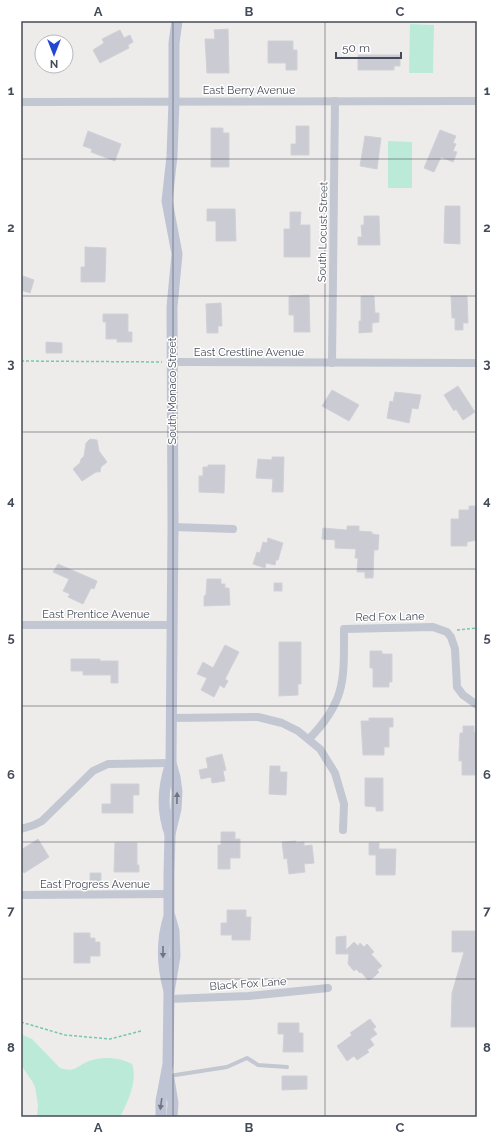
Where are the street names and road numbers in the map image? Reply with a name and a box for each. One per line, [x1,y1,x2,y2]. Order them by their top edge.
street label: East Berry Avenue [203,84,296,97]
street label: South Locust Street [316,181,330,282]
street label: South Monaco Street [166,337,179,445]
street label: East Crestline Avenue [194,346,305,359]
street label: East Prentice Avenue [42,608,150,621]
street label: Red Fox Lane [355,610,425,624]
street label: East Progress Avenue [40,878,151,891]
street label: Black Fox Lane [209,975,287,993]

